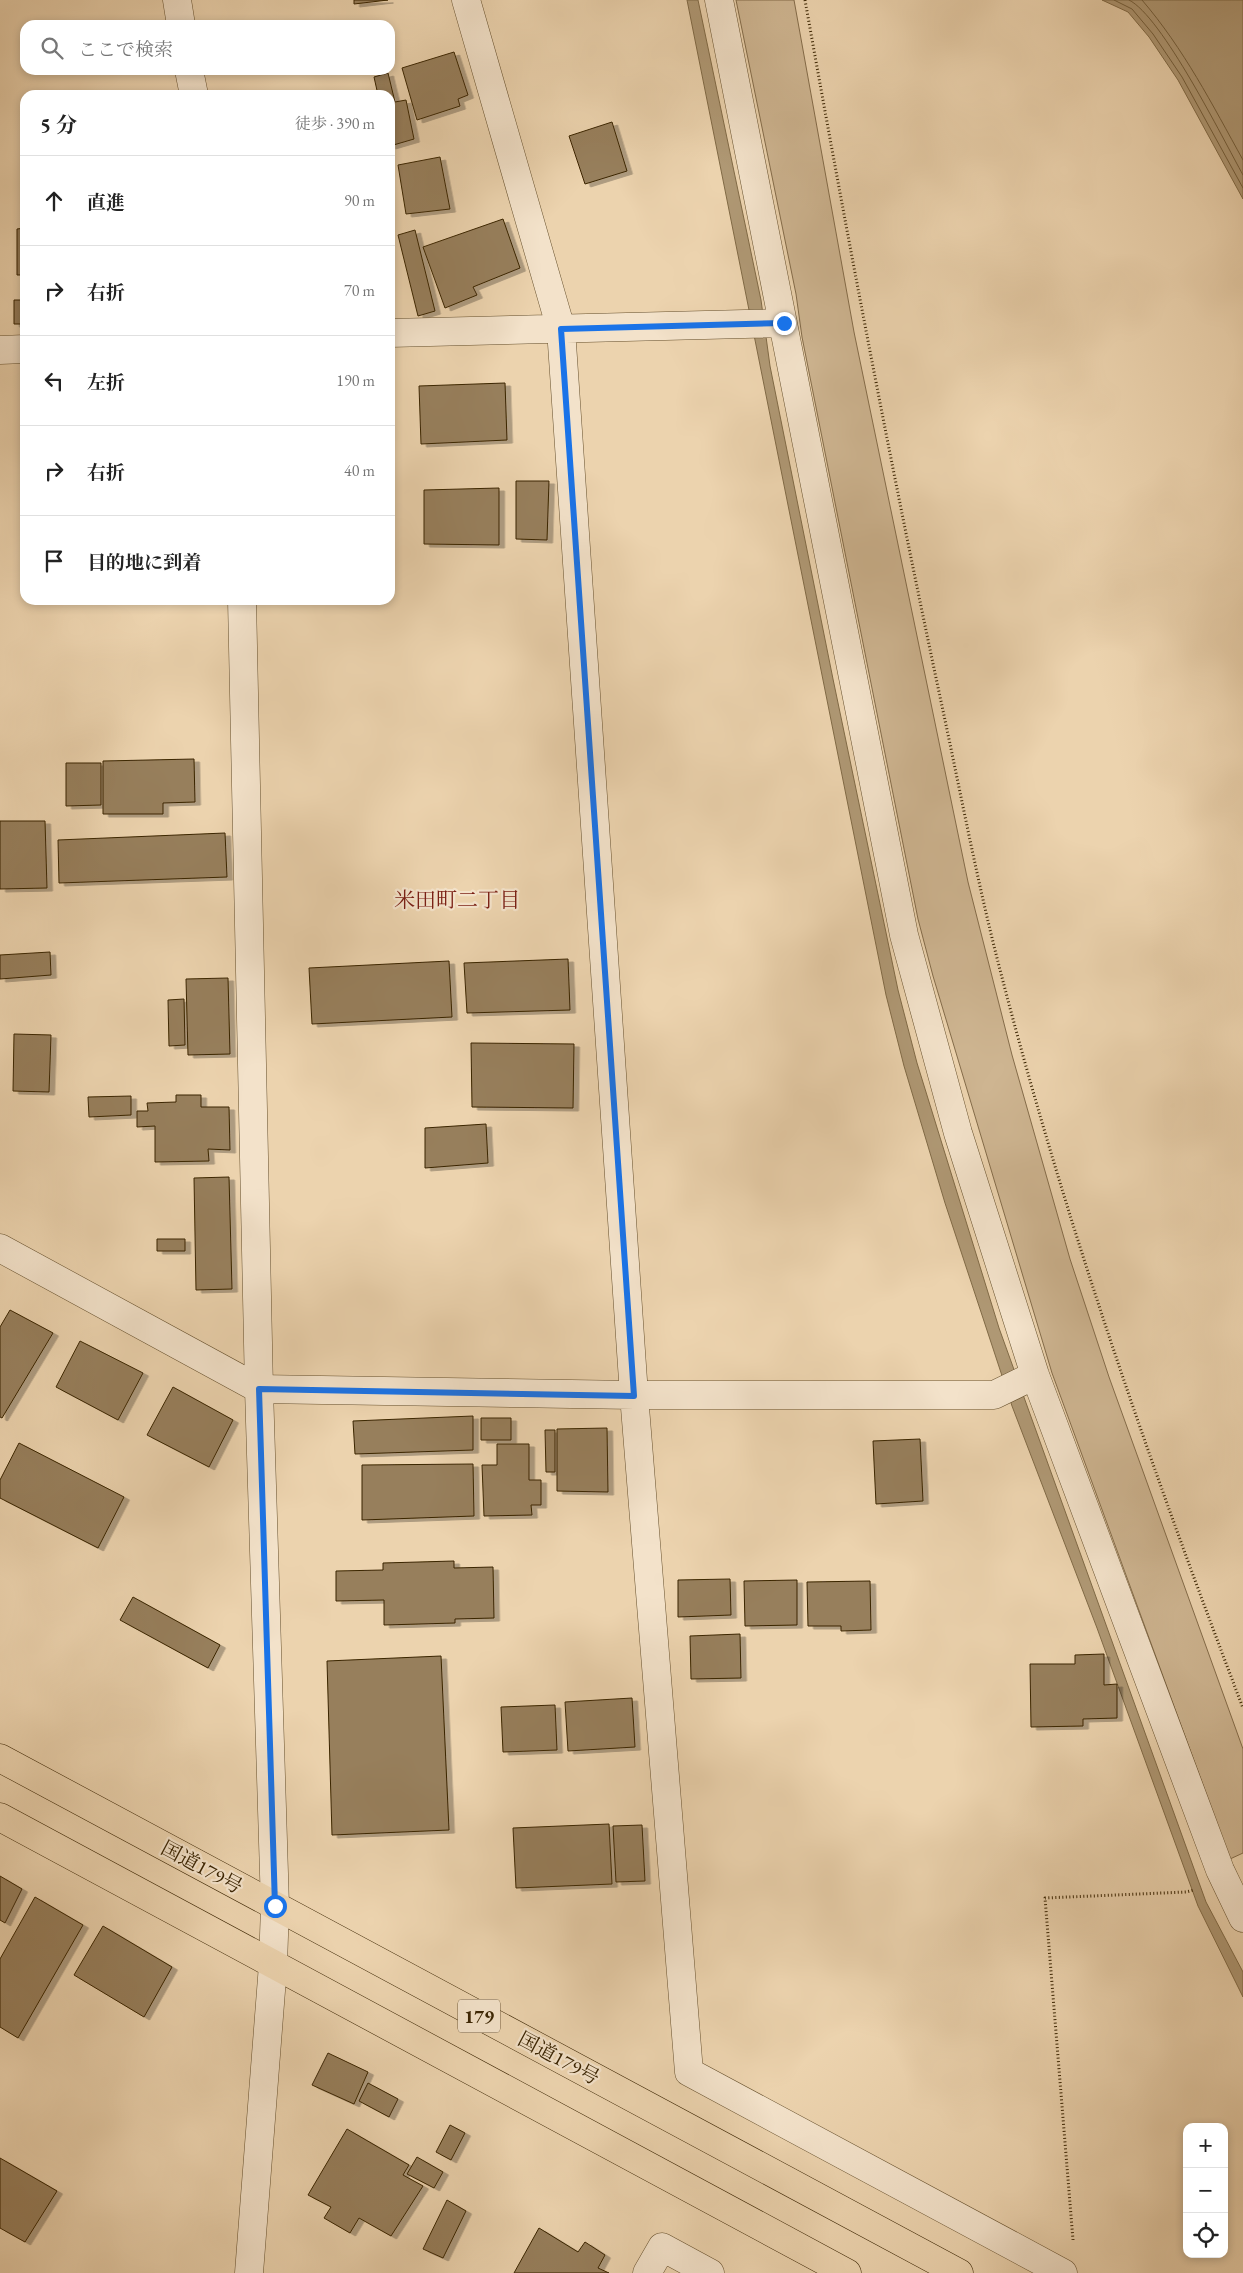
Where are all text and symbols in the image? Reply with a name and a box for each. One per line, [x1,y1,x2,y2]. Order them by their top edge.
search box [20,20,395,75]
icon: search [38,34,66,62]
text: ここで検索 [78,37,173,62]
text: 5 分 [40,111,77,138]
text: 徒歩 · 390 m [295,113,375,134]
icon: ahead [40,187,68,215]
text: 直進 [87,190,125,215]
text: 90 m [344,190,375,211]
icon: right [40,277,68,305]
text: 右折 [87,280,125,305]
text: 70 m [344,280,375,301]
route end [773,312,796,335]
icon: left [40,367,68,395]
text: 左折 [87,370,125,395]
text: 190 m [336,370,375,391]
icon: right [40,457,68,485]
text: 右折 [87,460,125,485]
text: 40 m [344,460,375,481]
icon: arrive [40,547,68,575]
text: 目的地に到着 [87,550,201,575]
district label: 米田町二丁目 [394,886,520,913]
street label: 国道179号 [157,1835,247,1899]
route start [264,1895,287,1918]
road number: 179 [458,2000,500,2032]
street label: 国道179号 [514,2026,604,2090]
map controls [1183,2123,1228,2258]
button: + [1183,2123,1228,2168]
button: − [1183,2168,1228,2213]
button: locate [1183,2213,1228,2258]

